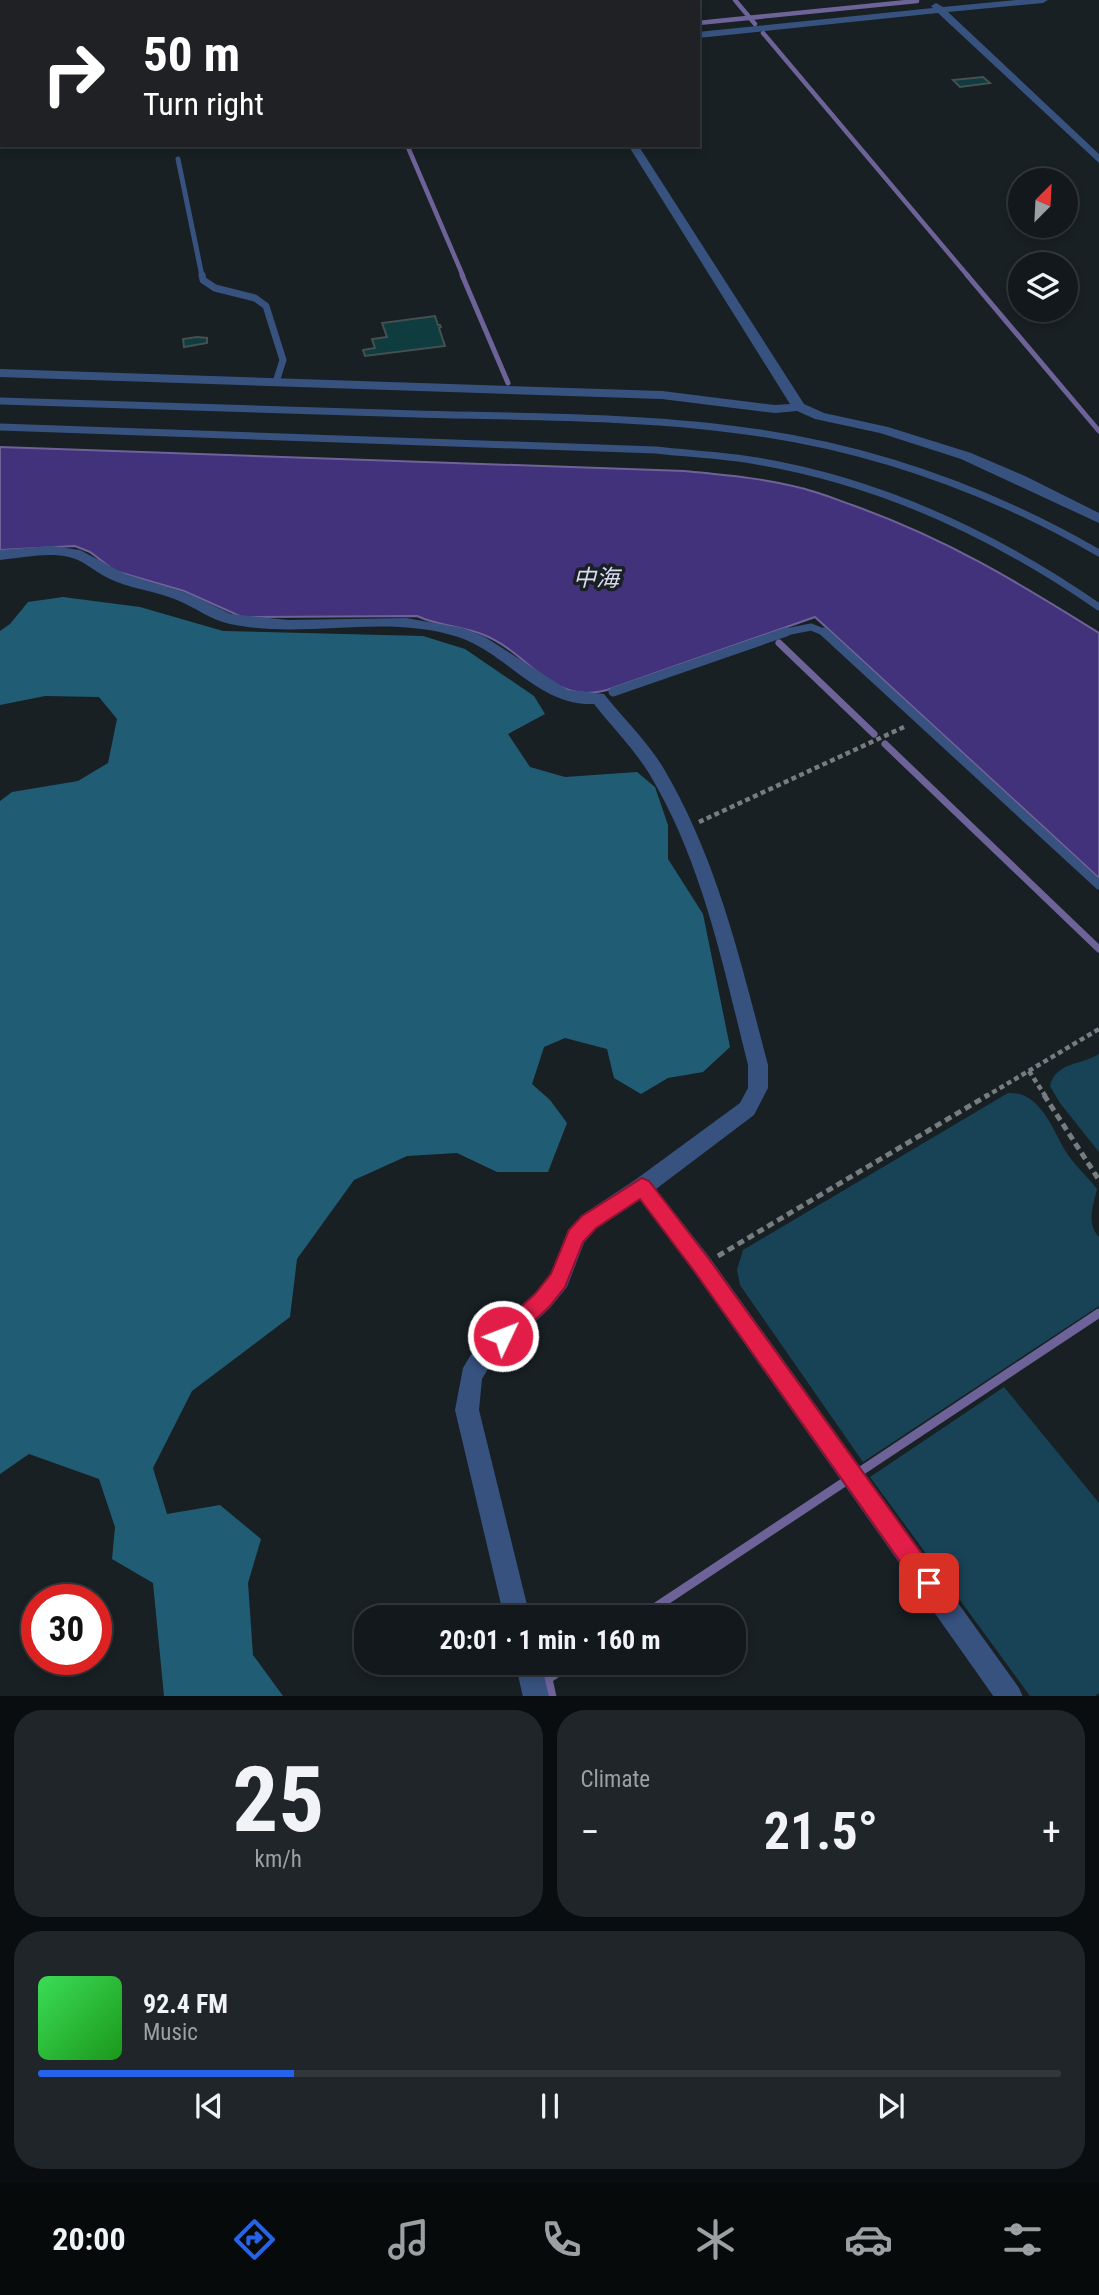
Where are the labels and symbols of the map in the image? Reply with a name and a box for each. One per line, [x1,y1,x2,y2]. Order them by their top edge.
north arrow [1008,168,1078,238]
water label: 中海 [573,565,623,592]
position arrow [466,1299,540,1373]
pin [899,1553,959,1613]
speed limit sign: 30 [21,1584,112,1675]

